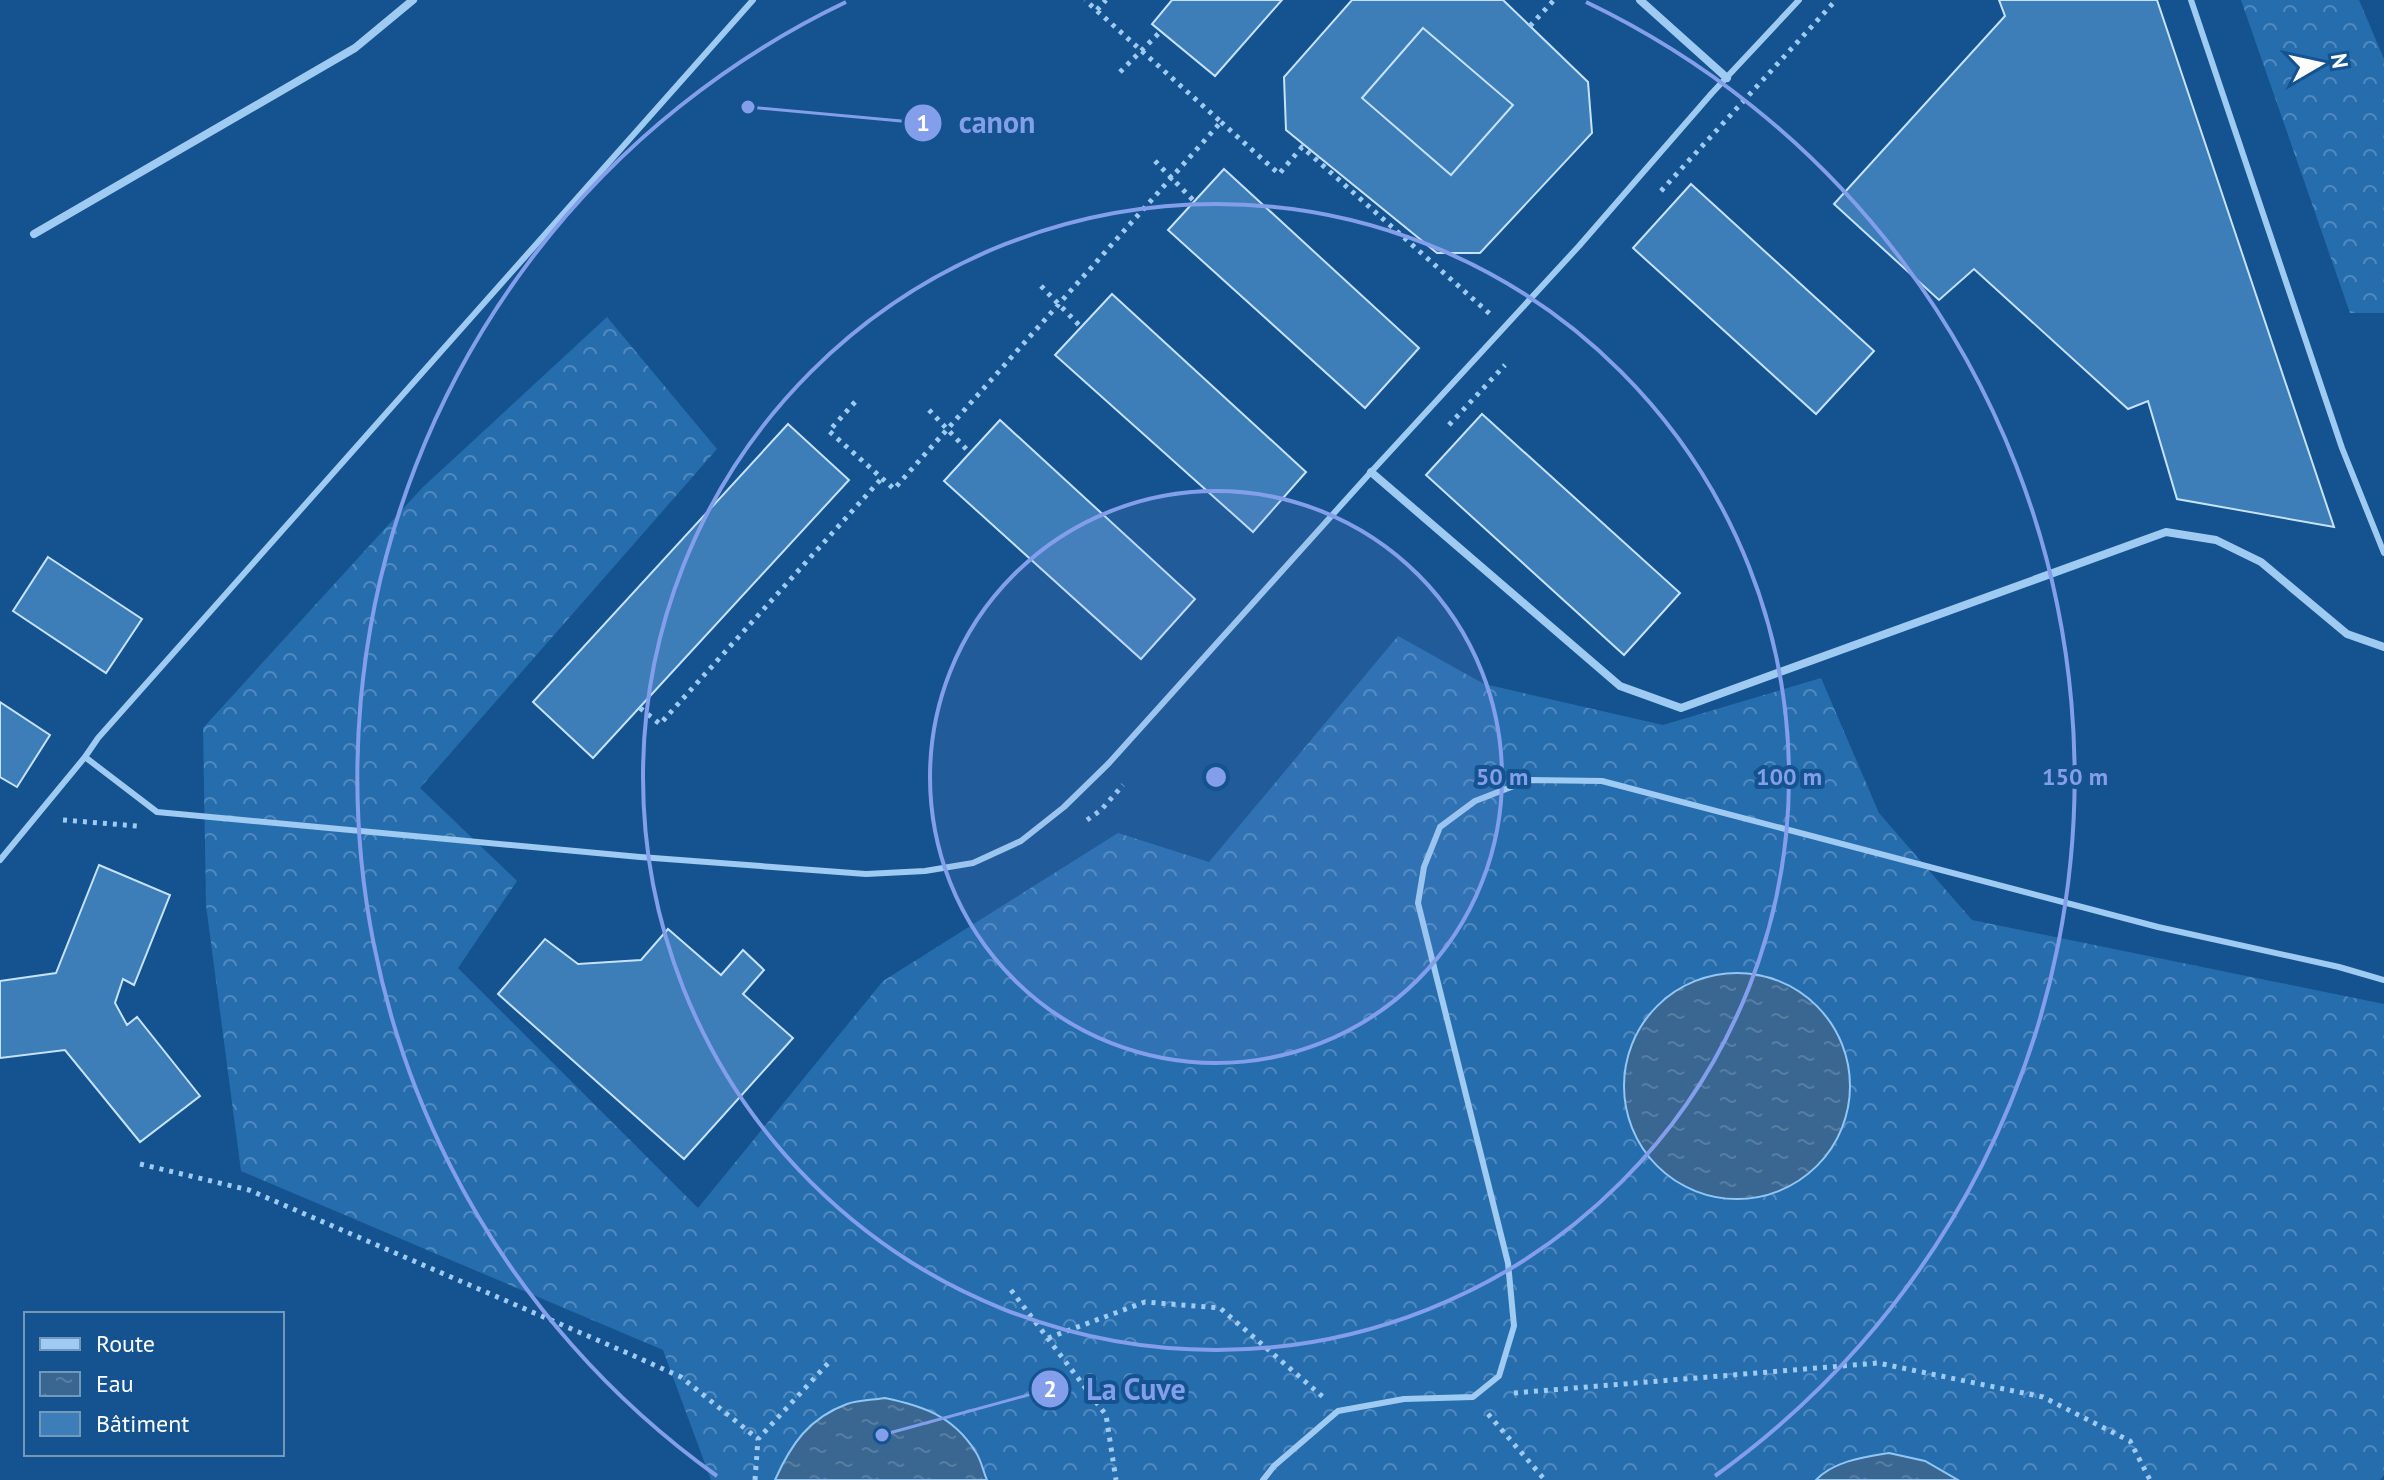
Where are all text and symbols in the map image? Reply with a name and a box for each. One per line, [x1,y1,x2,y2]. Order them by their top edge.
north arrow [2280,24,2360,104]
text: N [2325,52,2355,70]
callout: canon [903,96,1051,150]
text: canon [959,102,1035,141]
text: 1 [916,107,930,138]
text: 50 m [1476,761,1528,792]
text: 100 m [1756,761,1822,792]
text: 150 m [2042,761,2108,792]
centre of rings [1202,763,1230,791]
legend [24,1312,284,1456]
text: Route [96,1328,155,1359]
callout: La Cuve [1030,1362,1202,1416]
text: Eau [96,1368,134,1399]
text: La Cuve [1086,1369,1186,1408]
text: 2 [1043,1373,1057,1404]
text: Bâtiment [96,1408,189,1439]

